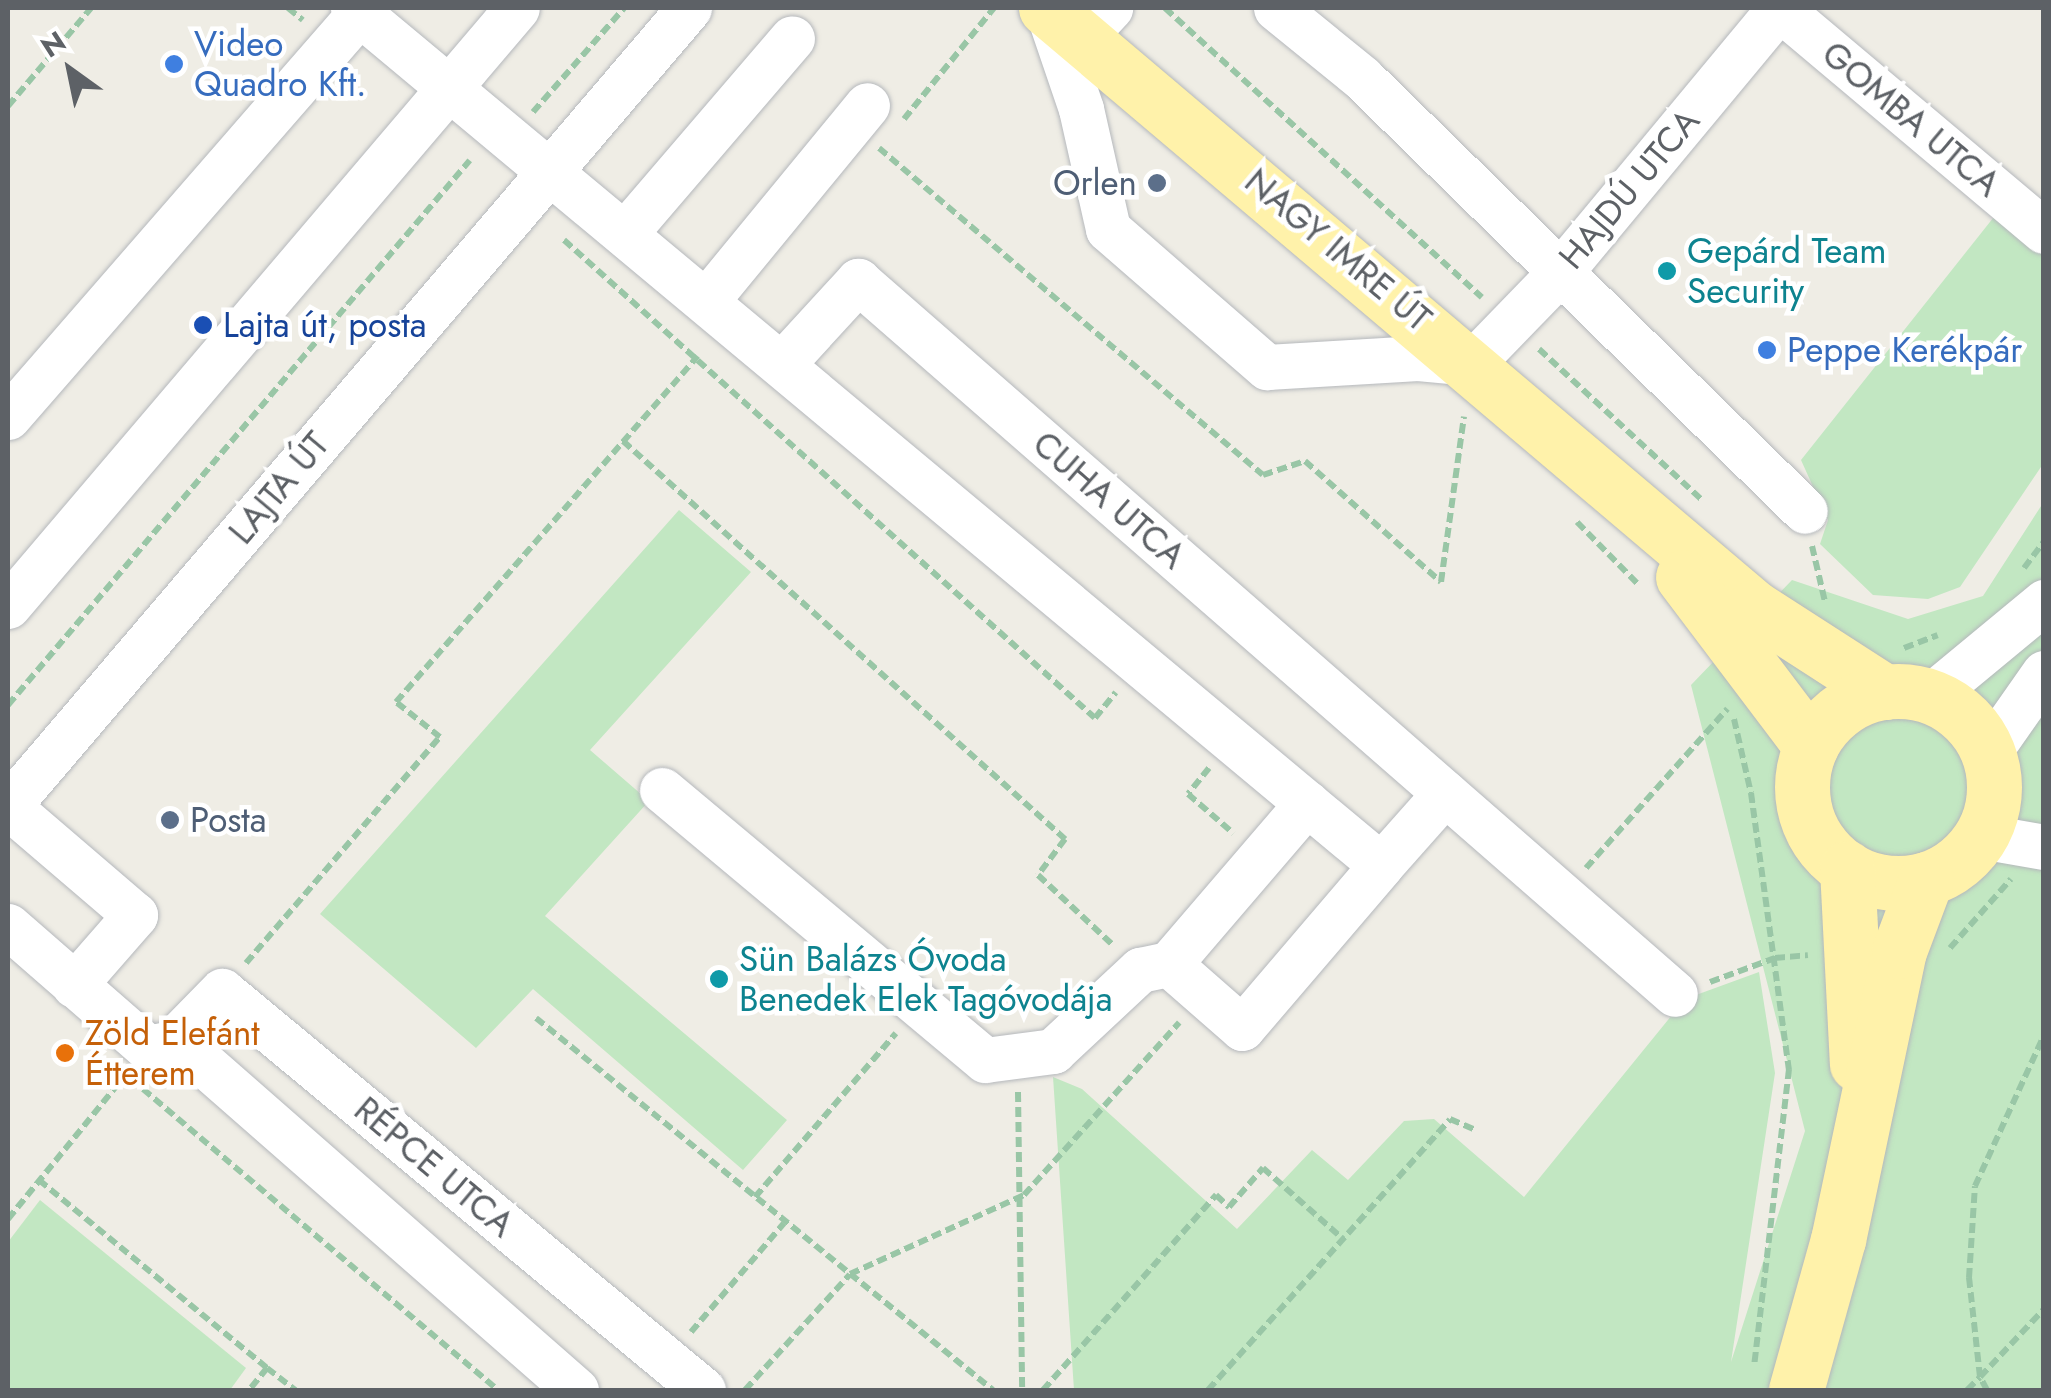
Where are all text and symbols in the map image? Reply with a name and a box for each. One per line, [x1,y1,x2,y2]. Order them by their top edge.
north arrow [20,20,120,120]
text: N [33,21,74,68]
place label: Video Quadro Kft. [194,23,367,105]
street label: GOMBA UTCA [1814,33,2008,205]
marker: Video Quadro Kft. [163,53,185,75]
street label: HAJDÚ UTCA [1550,101,1708,277]
street label: NAGY IMRE ÚT [1236,160,1440,340]
place label: Orlen [1053,162,1137,204]
marker: Orlen [1146,172,1168,194]
place label: Gepárd Team Security [1687,230,1886,312]
marker: Gepárd Team Security [1656,260,1678,282]
place label: Lajta út, posta [223,304,427,346]
marker: Lajta út, posta [192,314,214,336]
place label: Peppe Kerékpár [1787,329,2022,371]
marker: Peppe Kerékpár [1756,339,1778,361]
street label: CUHA UTCA [1024,423,1194,577]
street label: LAJTA ÚT [220,424,338,552]
place label: Posta [190,799,267,841]
marker: Posta [159,809,181,831]
place label: Sün Balázs Óvoda Benedek Elek Tagóvodája [739,938,1113,1020]
marker: Sün Balázs Óvoda Benedek Elek Tagóvodája [708,968,730,990]
place label: Zöld Elefánt Étterem [85,1012,260,1094]
marker: Zöld Elefánt Étterem [54,1042,76,1064]
street label: RÉPCE UTCA [346,1088,522,1246]

